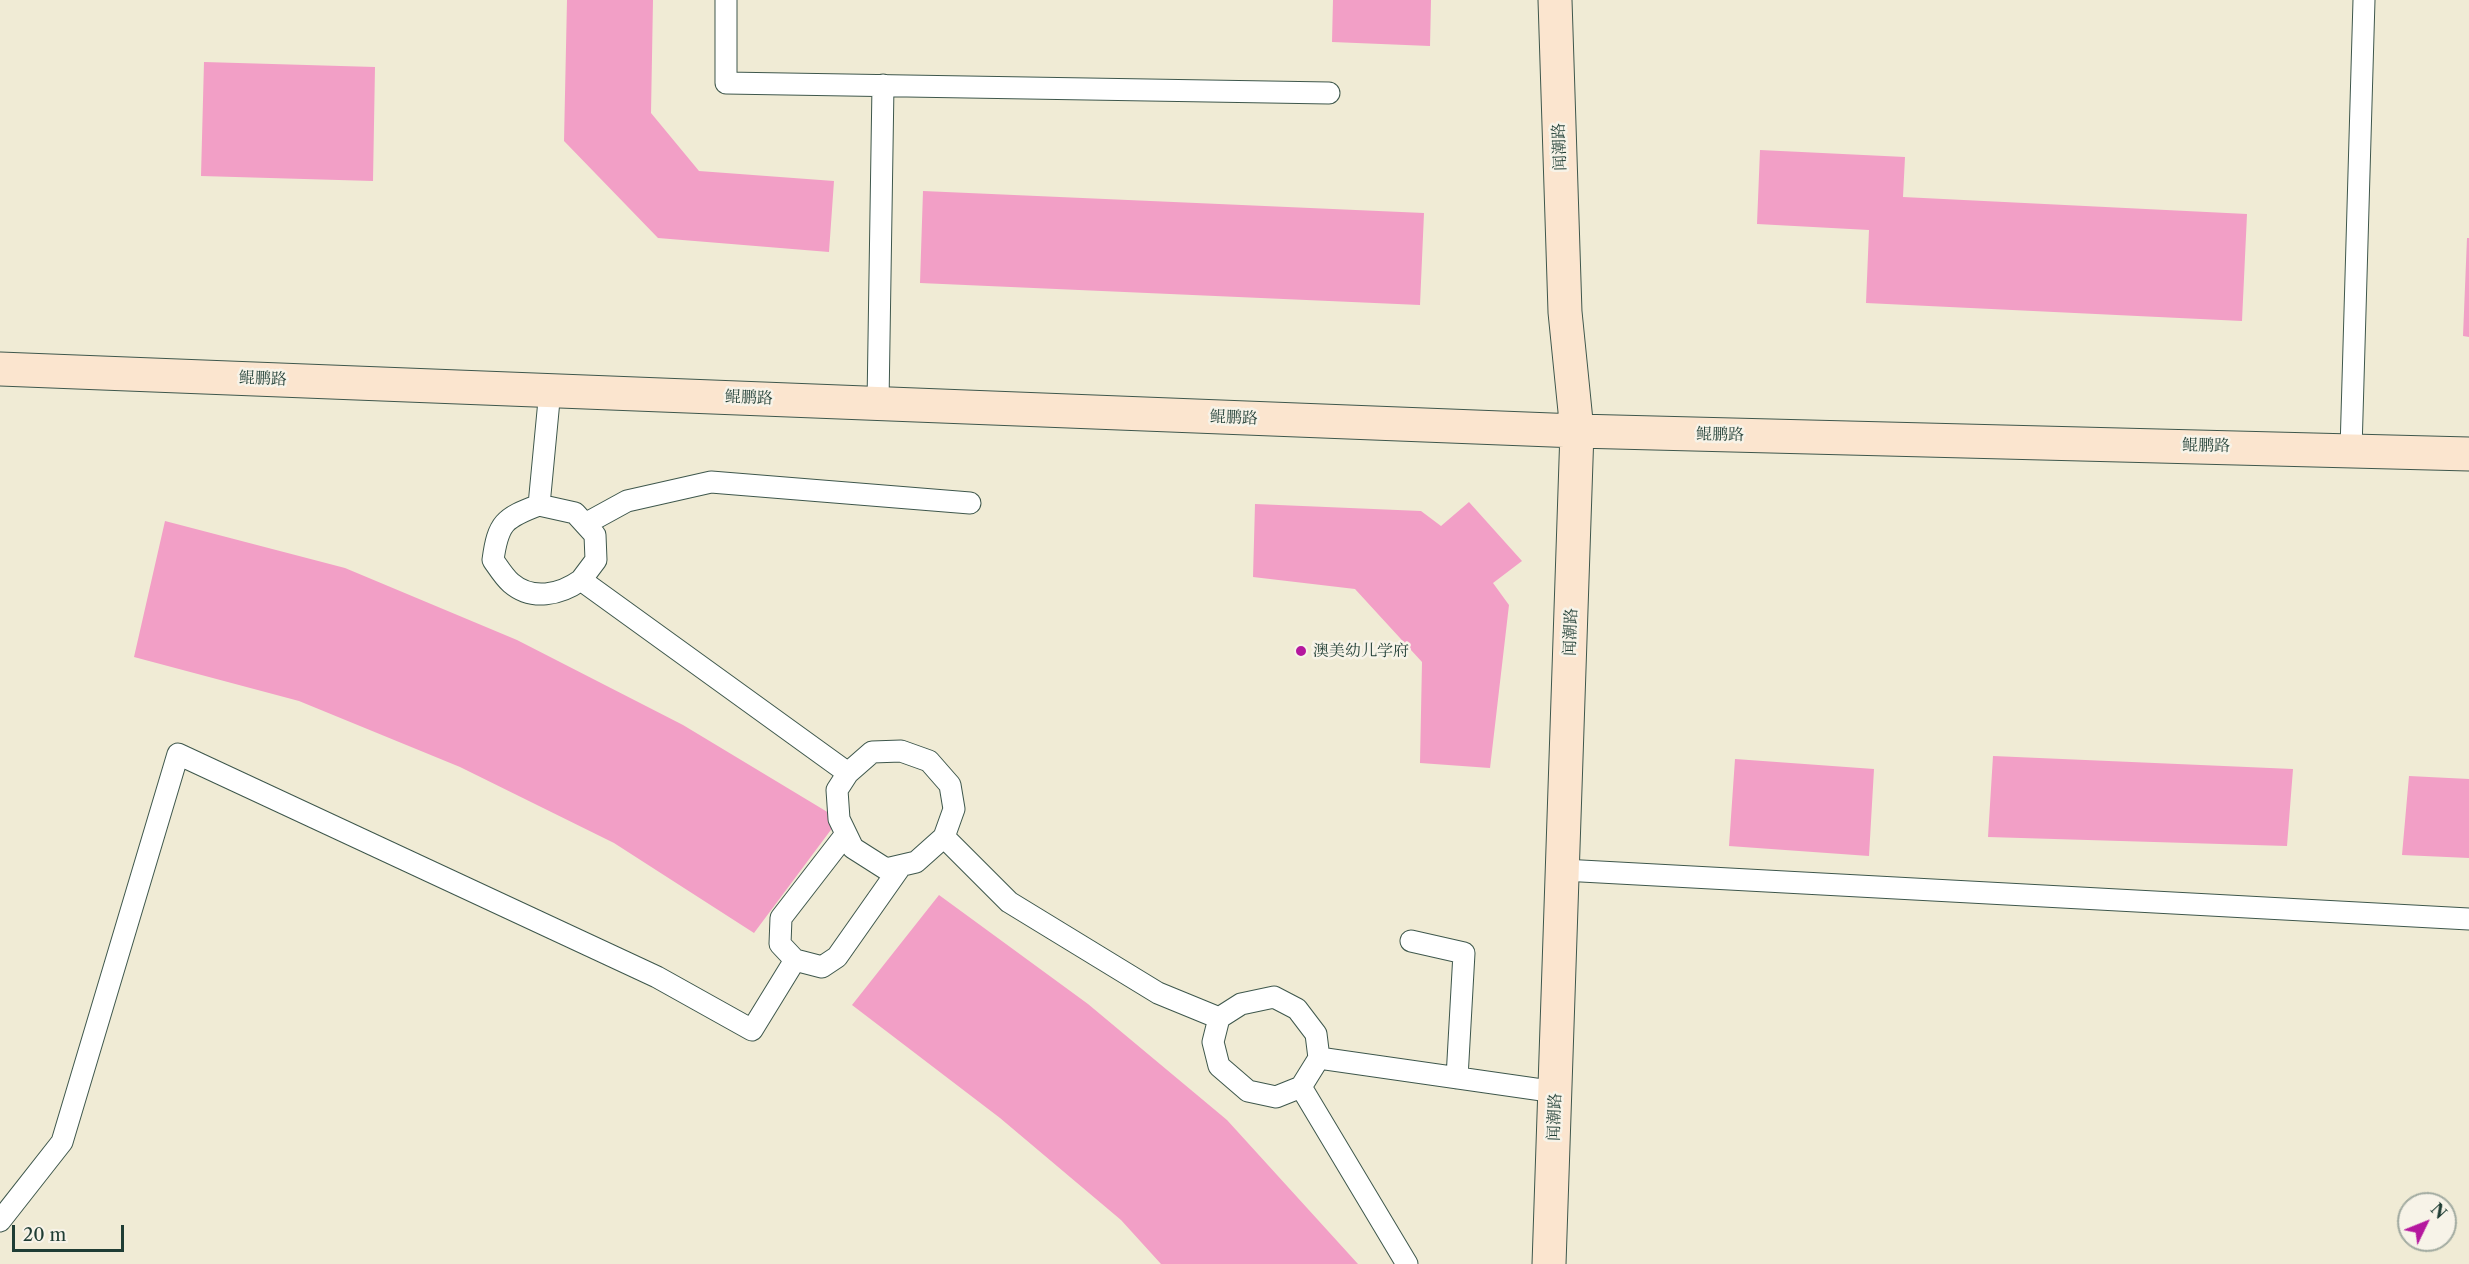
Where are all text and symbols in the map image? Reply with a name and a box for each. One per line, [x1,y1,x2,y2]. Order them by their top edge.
street label: 闻潮路 [1550,123,1570,171]
street label: 鲲鹏路 [239,369,287,389]
street label: 鲲鹏路 [725,388,773,408]
street label: 鲲鹏路 [1210,408,1258,428]
street label: 鲲鹏路 [1696,425,1744,445]
street label: 鲲鹏路 [2182,436,2230,456]
street label: 闻潮路 [1561,608,1581,656]
place label: 澳美幼儿学府 [1313,641,1409,661]
marker: 澳美幼儿学府 [1294,644,1308,658]
street label: 闻潮路 [1545,1093,1565,1141]
north arrow [2397,1192,2457,1252]
text: N [2427,1199,2451,1223]
scale bar [15,1213,128,1251]
text: 20 m [23,1224,66,1246]

